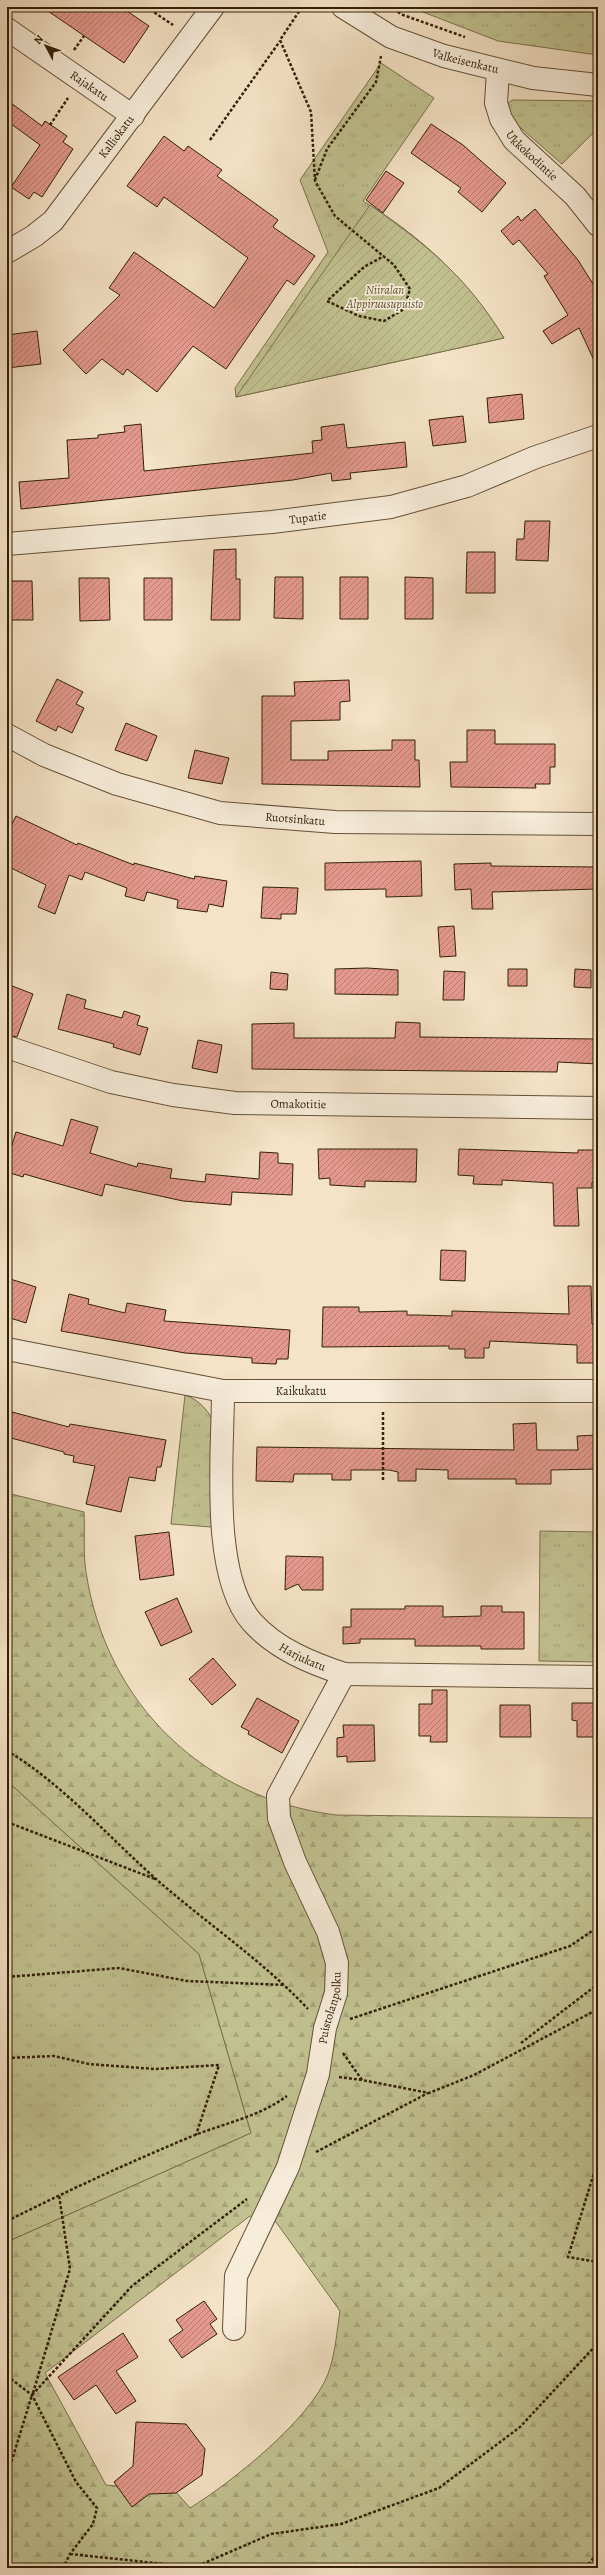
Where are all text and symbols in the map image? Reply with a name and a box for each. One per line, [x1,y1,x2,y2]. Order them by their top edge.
north arrow [26,26,66,66]
text: N [31,32,47,48]
street label: Valkeisenkatu [429,44,501,77]
street label: Rajakatu [67,67,112,105]
street label: Kalliokatu [95,111,138,161]
street label: Ukkokodintie [502,127,561,184]
park label: Niiralan Alppiruusupuisto [346,282,423,312]
street label: Tupatie [288,507,327,528]
street label: Ruotsinkatu [265,809,326,829]
street label: Omakotitie [270,1095,326,1112]
street label: Kaikukatu [276,1383,327,1399]
street label: Harjukatu [276,1639,329,1675]
street label: Puistolanpolku [315,1971,345,2045]

